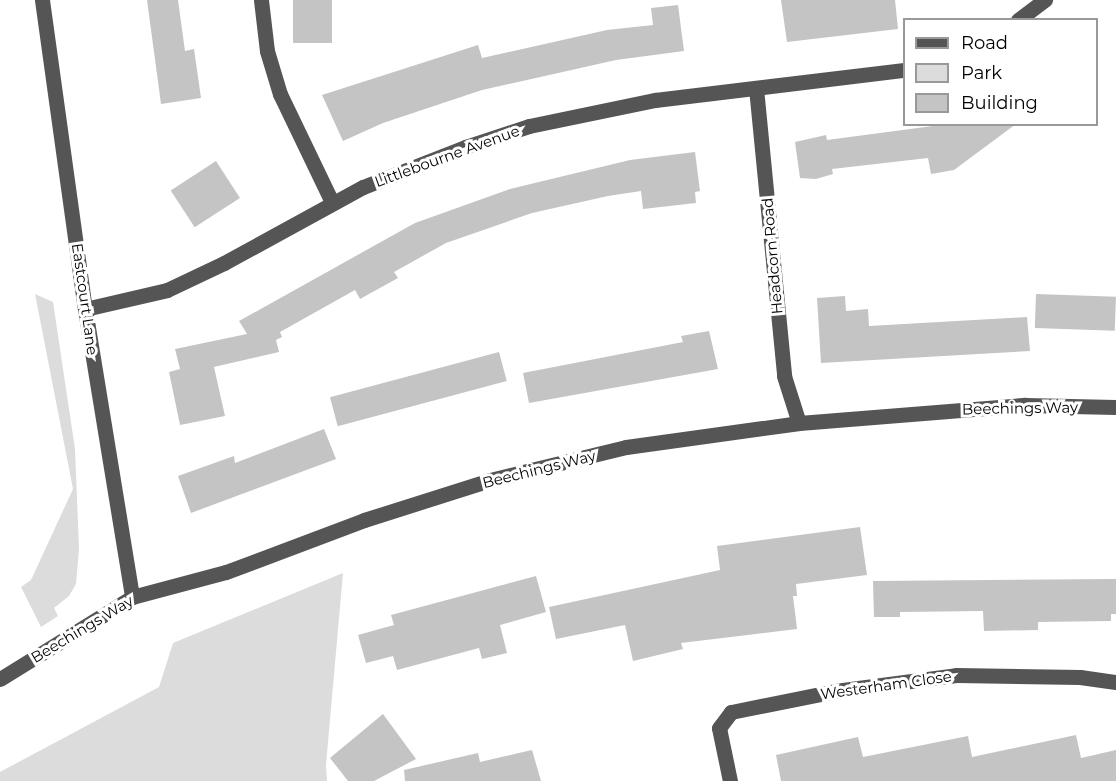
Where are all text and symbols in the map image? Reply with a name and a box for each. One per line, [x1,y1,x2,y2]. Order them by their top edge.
legend [903,18,1098,126]
text: Road [961,32,1008,54]
text: Park [961,62,1002,84]
text: Building [961,92,1038,114]
street label: Littlebourne Avenue [372,121,522,191]
street label: Headcorn Road [758,197,786,315]
street label: Eastcourt Lane [68,242,102,356]
street label: Beechings Way [962,398,1078,418]
street label: Beechings Way [480,446,598,492]
street label: Beechings Way [28,591,136,667]
street label: Westerham Close [819,667,953,703]

